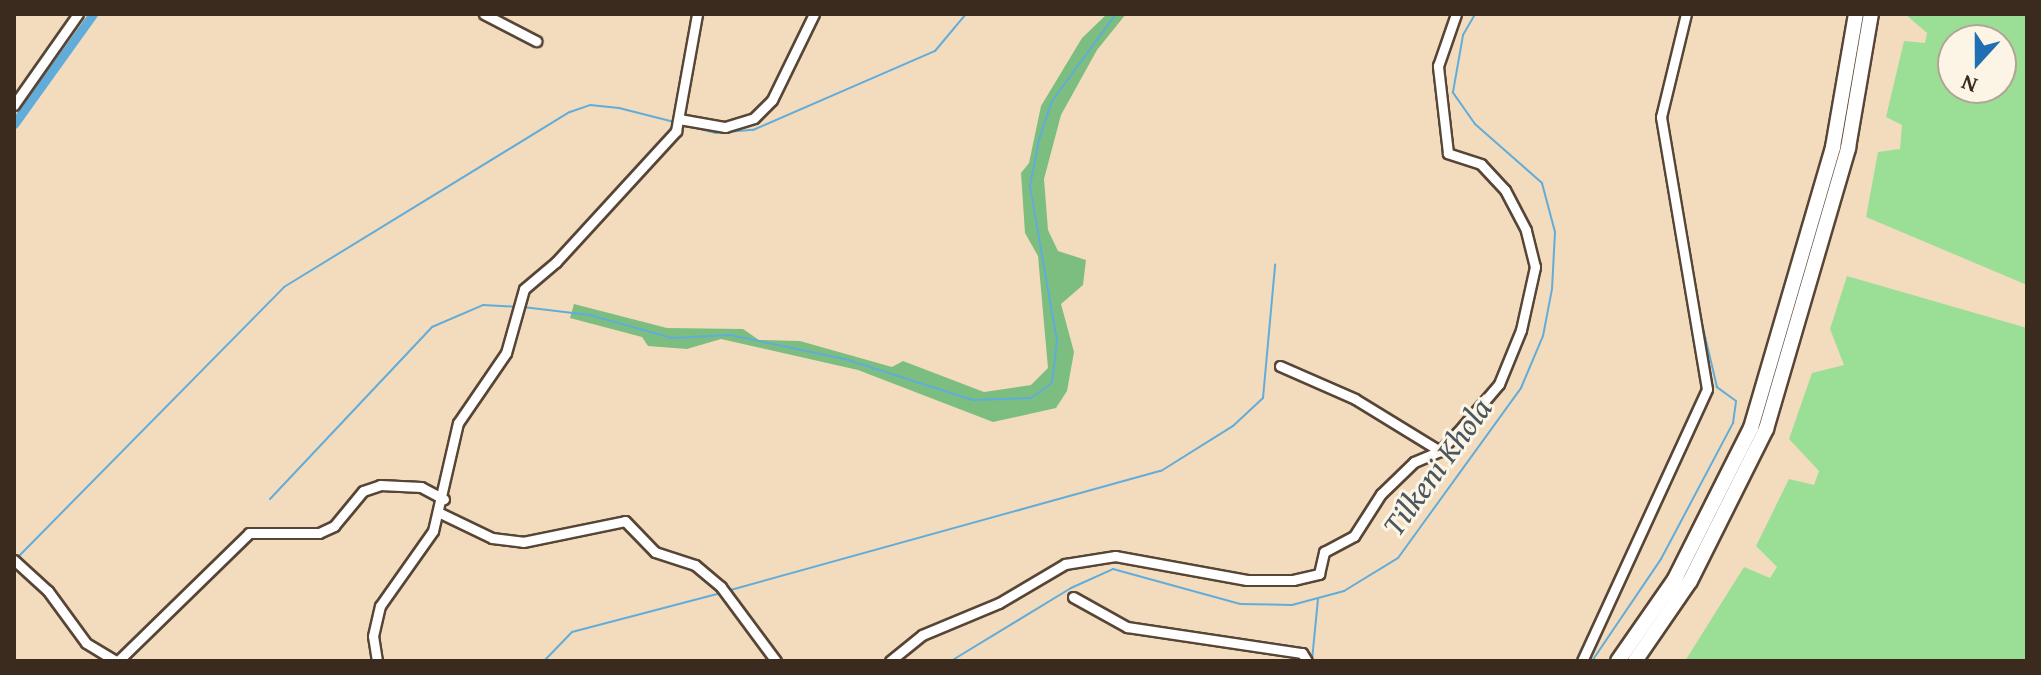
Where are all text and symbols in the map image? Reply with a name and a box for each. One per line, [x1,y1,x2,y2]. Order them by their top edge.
north arrow [1937,24,2017,104]
text: N [1957,67,1982,102]
water label: Tilkeni Khola [1374,391,1500,543]

